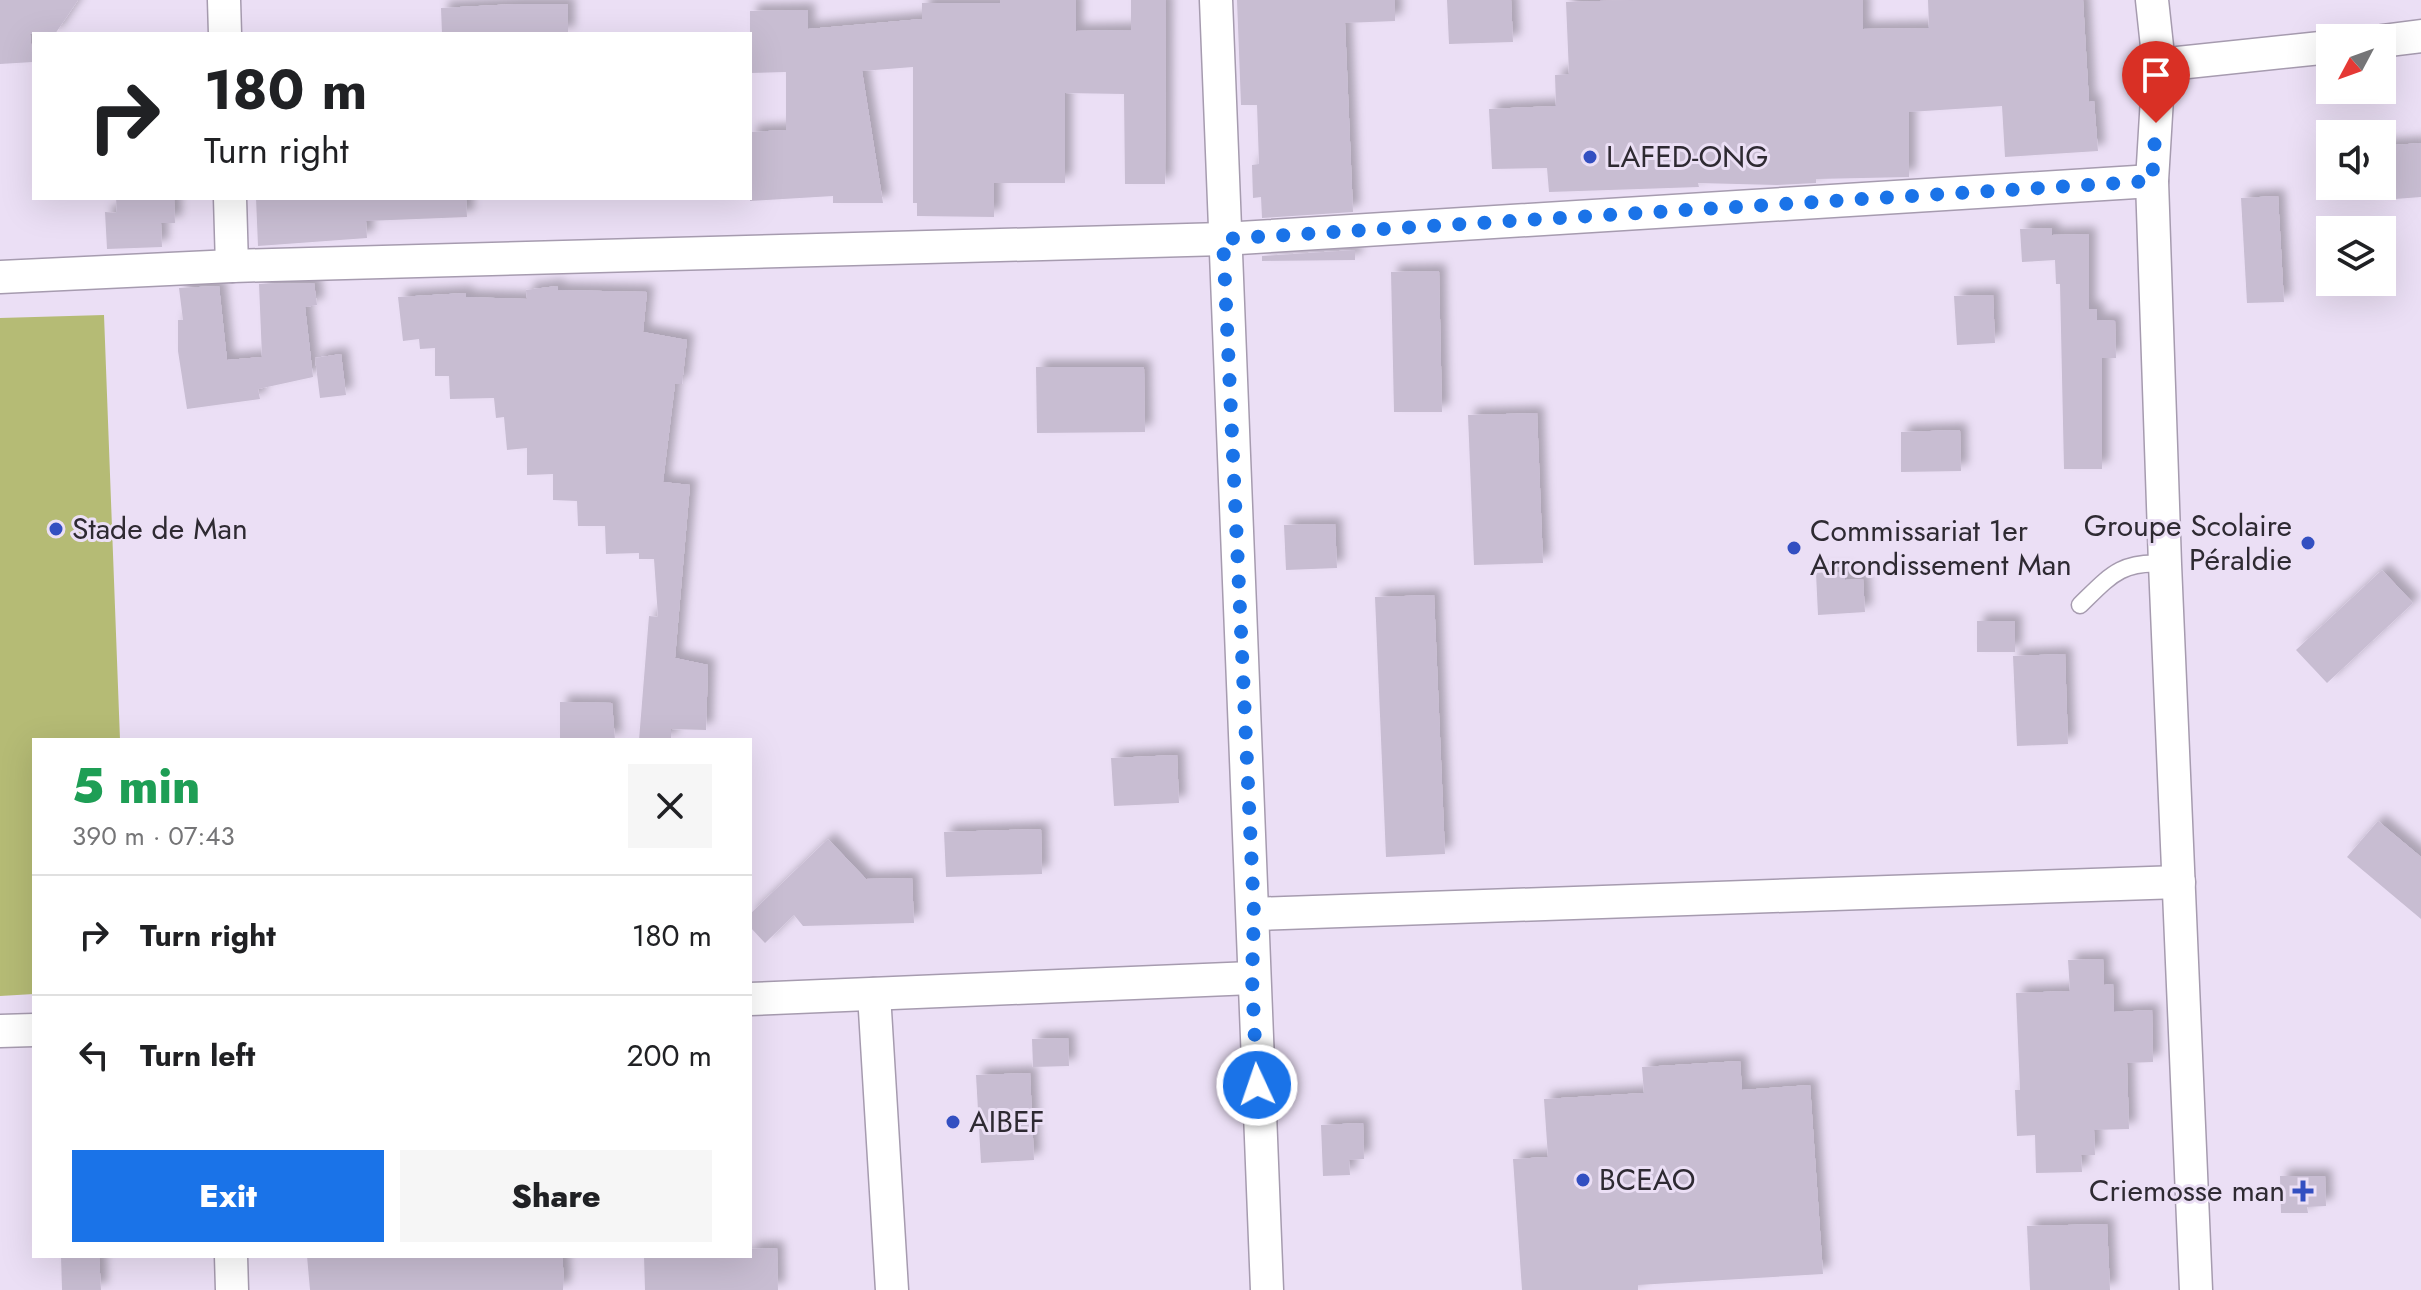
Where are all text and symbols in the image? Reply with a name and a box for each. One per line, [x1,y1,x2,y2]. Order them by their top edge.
north arrow [2316,24,2396,104]
map controls [2316,24,2396,296]
pin [2122,41,2190,123]
text: 180 m [204,49,367,130]
icon: arrive [2134,53,2178,97]
icon: right [72,64,176,168]
button: sound [2316,120,2396,200]
text: Turn right [204,124,349,176]
place label: LAFED-ONG [1606,135,1769,178]
marker: LAFED-ONG [1581,148,1599,166]
button: layers [2316,216,2396,296]
place label: Groupe Scolaire Péraldie [2084,504,2292,581]
place label: Stade de Man [72,507,248,550]
place label: Commissariat 1er Arrondissement Man [1810,509,2072,586]
marker: Stade de Man [47,520,65,538]
marker: Groupe Scolaire Péraldie [2299,534,2317,552]
marker: Commissariat 1er Arrondissement Man [1785,539,1803,557]
text: 5 min [72,752,200,821]
button: close [628,764,712,848]
text: 390 m · 07:43 [72,817,235,855]
icon: right [72,913,116,957]
text: Turn right [140,914,276,957]
text: 180 m [632,914,712,957]
icon: left [72,1033,116,1077]
text: Turn left [140,1034,255,1077]
text: 200 m [627,1034,712,1077]
position arrow [1215,1043,1299,1127]
place label: AIBEF [969,1100,1044,1143]
marker: AIBEF [944,1113,962,1131]
button: Exit [72,1150,384,1242]
button: Share [400,1150,712,1242]
place label: BCEAO [1599,1158,1695,1201]
place label: Criemosse man [2089,1169,2285,1212]
marker: BCEAO [1574,1171,1592,1189]
marker: Criemosse man [2292,1180,2314,1202]

